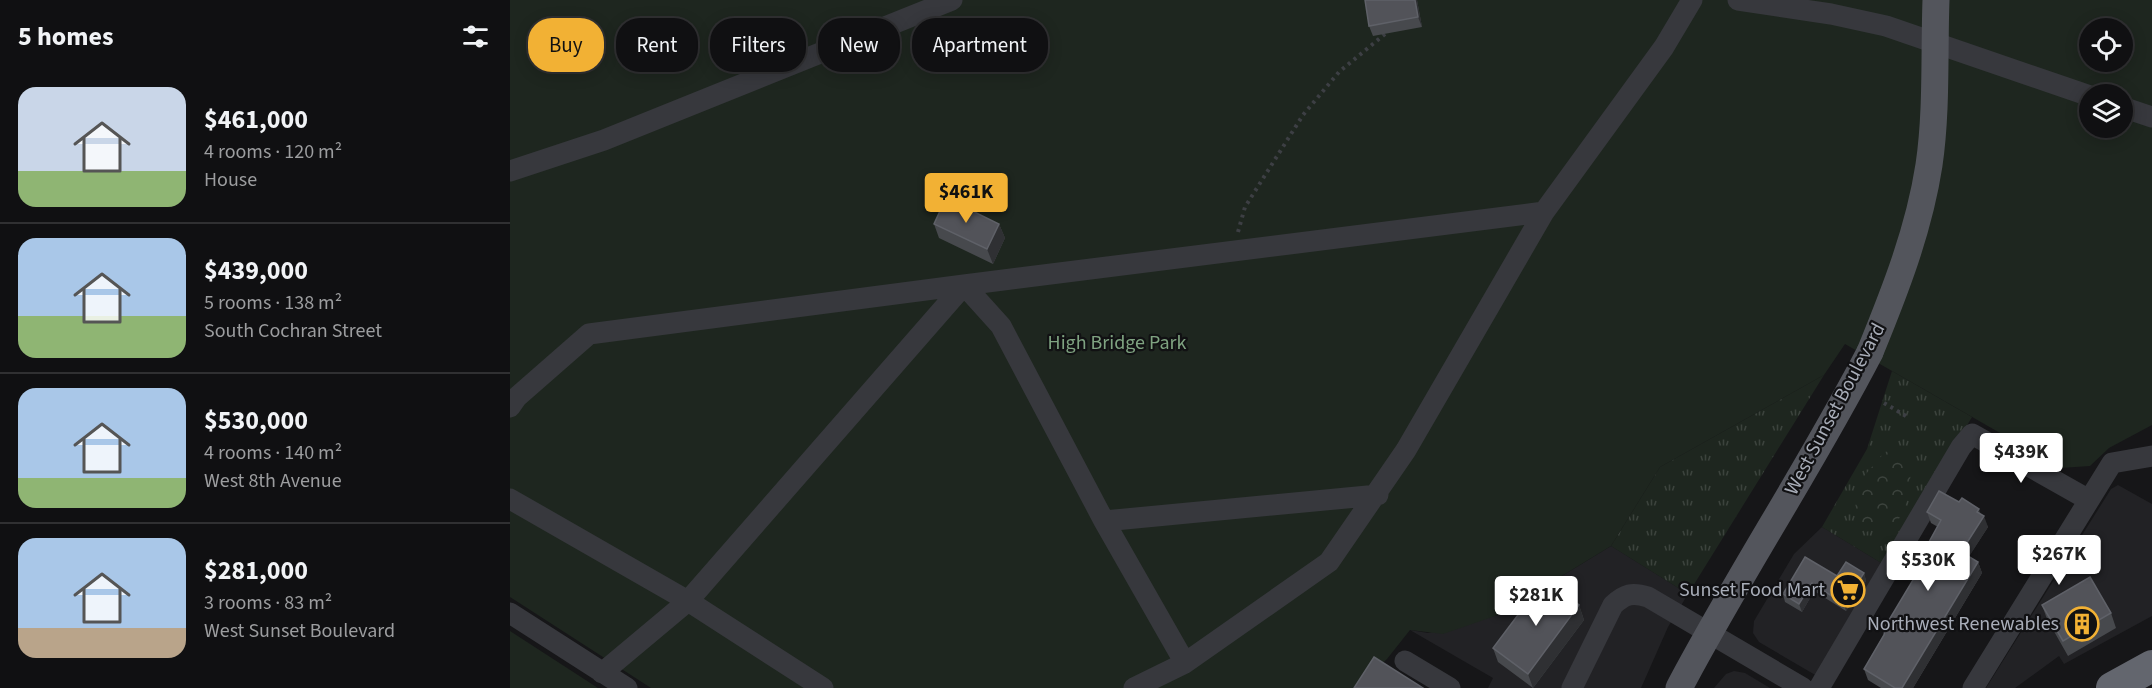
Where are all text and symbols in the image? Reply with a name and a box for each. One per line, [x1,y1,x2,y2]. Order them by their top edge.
text: 5 homes [18,18,113,55]
chip: Buy [528,18,604,72]
chip: Rent [616,18,698,72]
chip: Filters [710,18,806,72]
chip: New [818,18,900,72]
chip: Apartment [912,18,1048,72]
map controls [2079,18,2133,138]
button: locate [2079,18,2133,72]
icon: filters [459,20,492,53]
button: layers [2079,84,2133,138]
text: $461,000 [204,101,308,138]
icon: home [66,111,138,183]
text: 4 rooms · 120 m² [204,138,342,166]
text: House [204,166,257,194]
pin: $461K [924,173,1008,224]
text: $461K [939,178,993,206]
text: $439,000 [204,252,308,289]
icon: home [66,262,138,334]
text: 5 rooms · 138 m² [204,289,342,317]
text: South Cochran Street [204,317,382,345]
street label: West Sunset Boulevard [1778,318,1892,500]
park label: High Bridge Park [1048,329,1186,357]
text: $530,000 [204,402,308,439]
icon: home [66,412,138,484]
pin: $439K [1979,433,2063,484]
text: $439K [1994,438,2048,466]
text: 4 rooms · 140 m² [204,439,342,467]
text: West 8th Avenue [204,467,342,495]
pin: $267K [2017,535,2101,586]
text: $267K [2032,540,2086,568]
pin: $530K [1886,541,1970,592]
text: $530K [1901,546,1955,574]
text: $281,000 [204,552,308,589]
icon: home [66,562,138,634]
supermarket icon: Sunset Food Mart [1830,572,1866,608]
pin: $281K [1494,576,1578,627]
place label: Sunset Food Mart [1679,576,1825,604]
text: $281K [1509,581,1563,609]
text: 3 rooms · 83 m² [204,589,332,617]
building icon: Northwest Renewables [2064,606,2100,642]
place label: Northwest Renewables [1867,610,2059,638]
text: West Sunset Boulevard [204,617,395,645]

